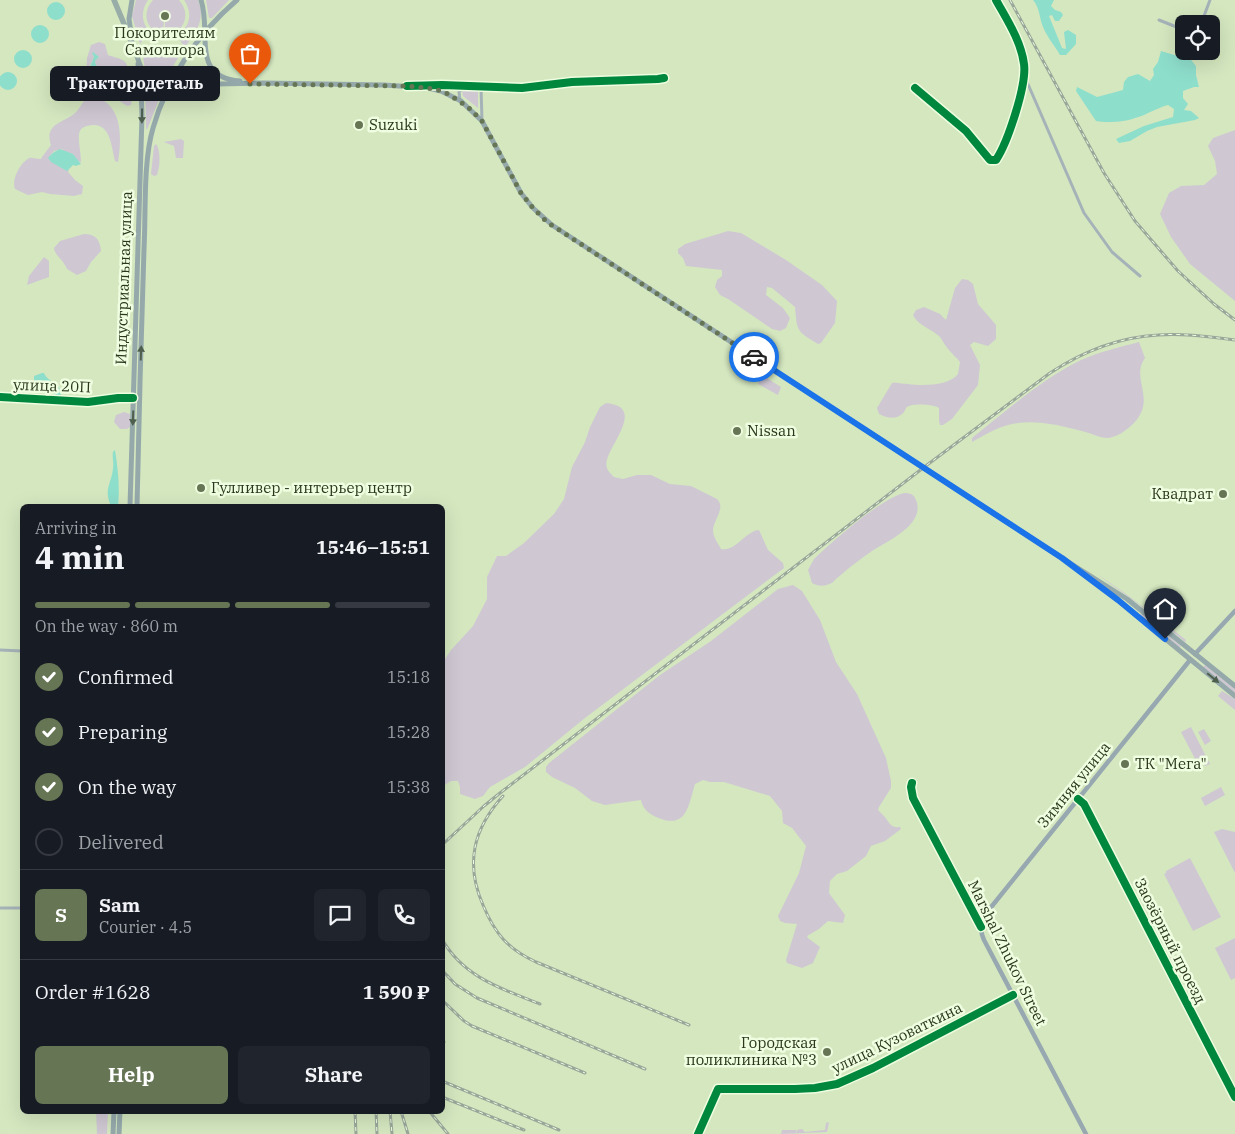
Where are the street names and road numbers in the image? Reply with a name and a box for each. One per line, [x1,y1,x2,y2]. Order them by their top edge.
street label: Индустриальная улица [111,191,136,365]
street label: улица 20П [13,375,91,396]
street label: Зимняя улица [1033,738,1114,832]
street label: Заозёрный проезд [1131,875,1210,1007]
street label: Marshal Zhukov Street [964,877,1051,1029]
street label: улица Кузоваткина [828,998,965,1077]

